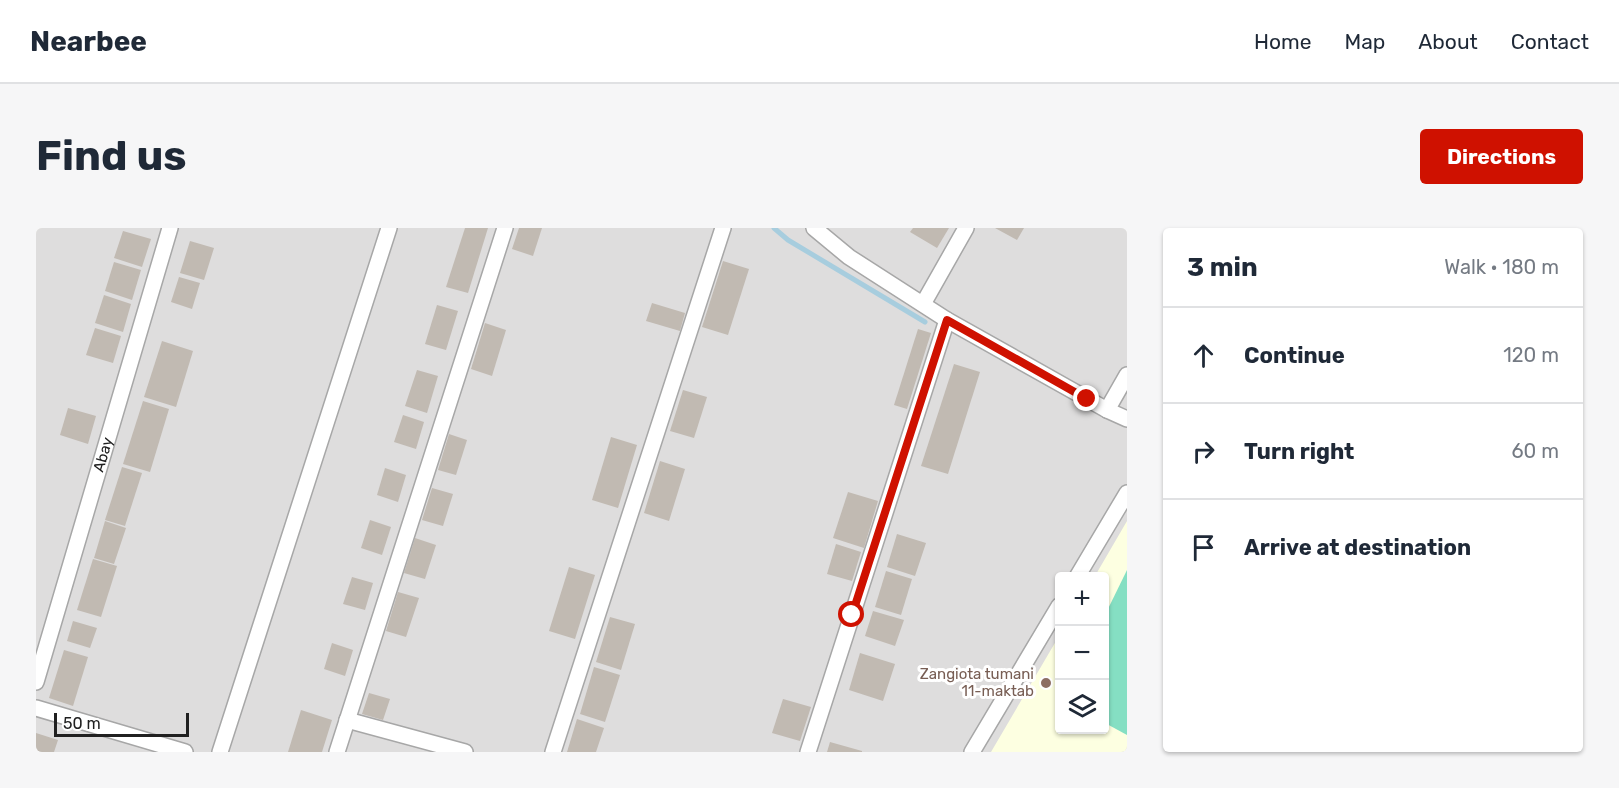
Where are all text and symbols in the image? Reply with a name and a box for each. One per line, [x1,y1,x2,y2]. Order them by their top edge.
text: Nearbee [30,25,147,58]
text: Home [1254,29,1311,54]
text: Map [1344,29,1385,54]
text: About [1418,29,1478,54]
text: Contact [1511,29,1589,54]
button: Directions [1420,129,1583,184]
text: Find us [36,131,187,181]
text: 3 min [1187,252,1258,283]
text: Walk · 180 m [1444,255,1559,279]
icon: ahead [1187,339,1220,372]
text: Continue [1244,342,1345,369]
text: 120 m [1503,343,1559,367]
route end [1073,385,1099,411]
street label: Abay [89,435,117,474]
icon: right [1187,435,1220,468]
text: Turn right [1244,438,1354,465]
text: 60 m [1512,439,1559,463]
icon: arrive [1187,531,1220,564]
text: Arrive at destination [1244,534,1471,561]
map controls [1055,572,1109,734]
button: + [1055,572,1109,626]
route start [838,601,864,627]
button: − [1055,626,1109,680]
place label: Zangiota tumani 11-maktab [920,665,1034,700]
marker: Zangiota tumani 11-maktab [1039,676,1053,690]
button: layers [1055,680,1109,734]
scale bar [54,710,189,738]
text: 50 m [63,714,101,733]

